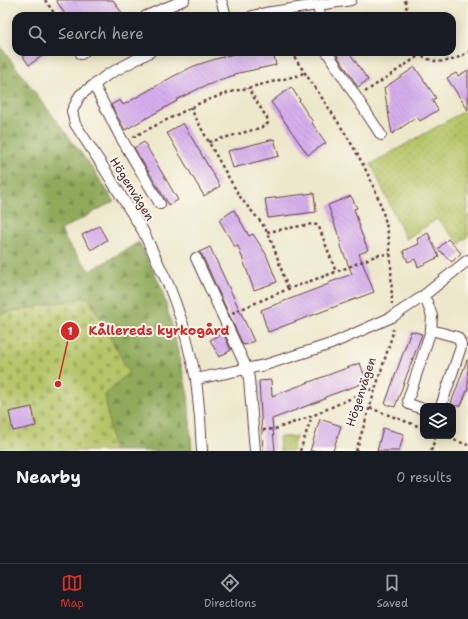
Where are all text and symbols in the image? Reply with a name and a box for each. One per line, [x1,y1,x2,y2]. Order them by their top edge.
search box [12,12,456,56]
icon: search [26,23,48,45]
text: Search here [58,24,144,44]
street label: Högenvägen [106,154,158,224]
callout: Kållereds kyrkogård [60,318,237,343]
text: Kållereds kyrkogård [89,322,229,339]
text: 1 [67,323,73,339]
street label: Högenvägen [342,355,380,429]
map controls [420,403,456,439]
button: layers [420,403,456,439]
text: Nearby [16,466,81,488]
text: 0 results [396,469,452,486]
tab: Map [60,572,84,611]
tab: Directions [204,572,256,611]
tab: Saved [377,572,408,611]

